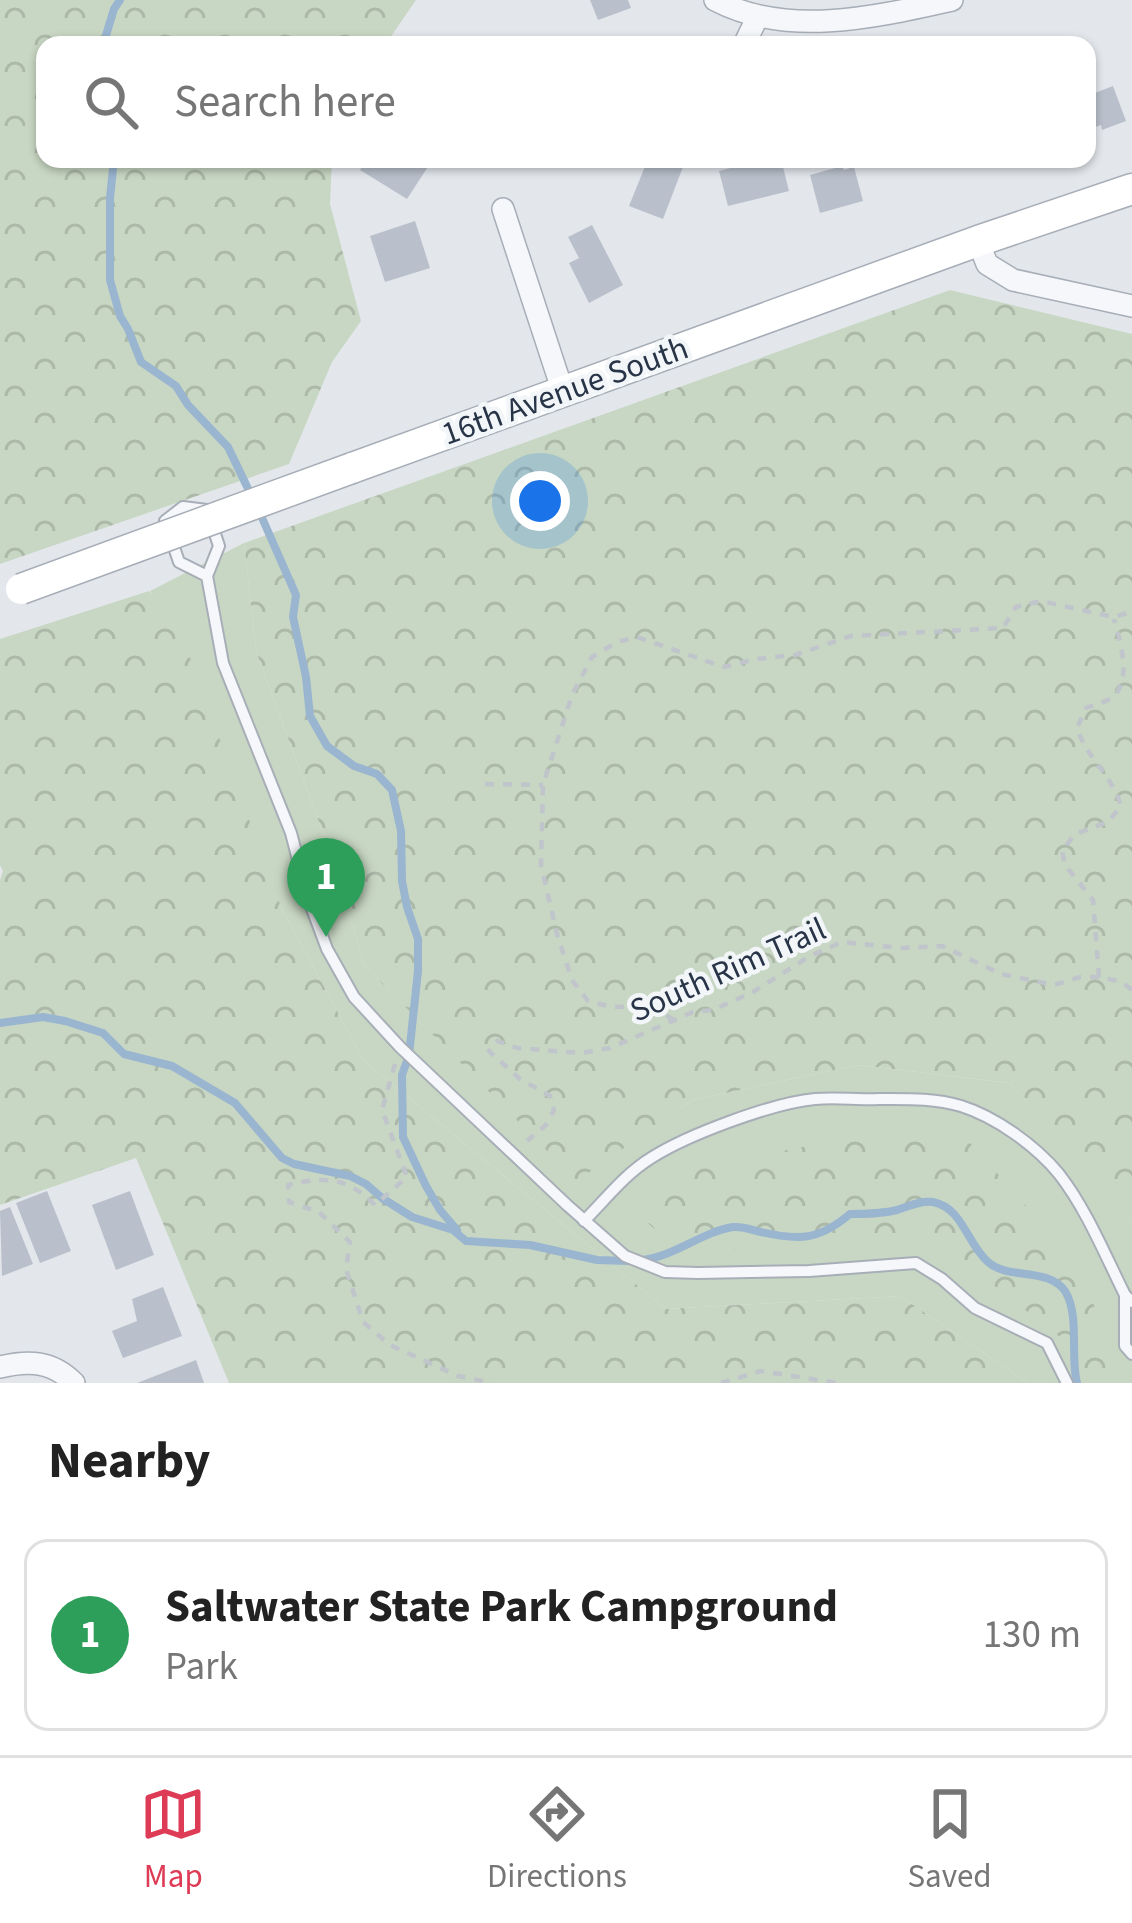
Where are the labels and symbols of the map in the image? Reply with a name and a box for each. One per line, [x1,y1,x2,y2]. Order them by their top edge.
street label: 16th Avenue South [435,325,695,457]
your location [510,471,570,531]
pin: 1 [287,838,365,937]
street label: South Rim Trail [623,906,833,1034]

